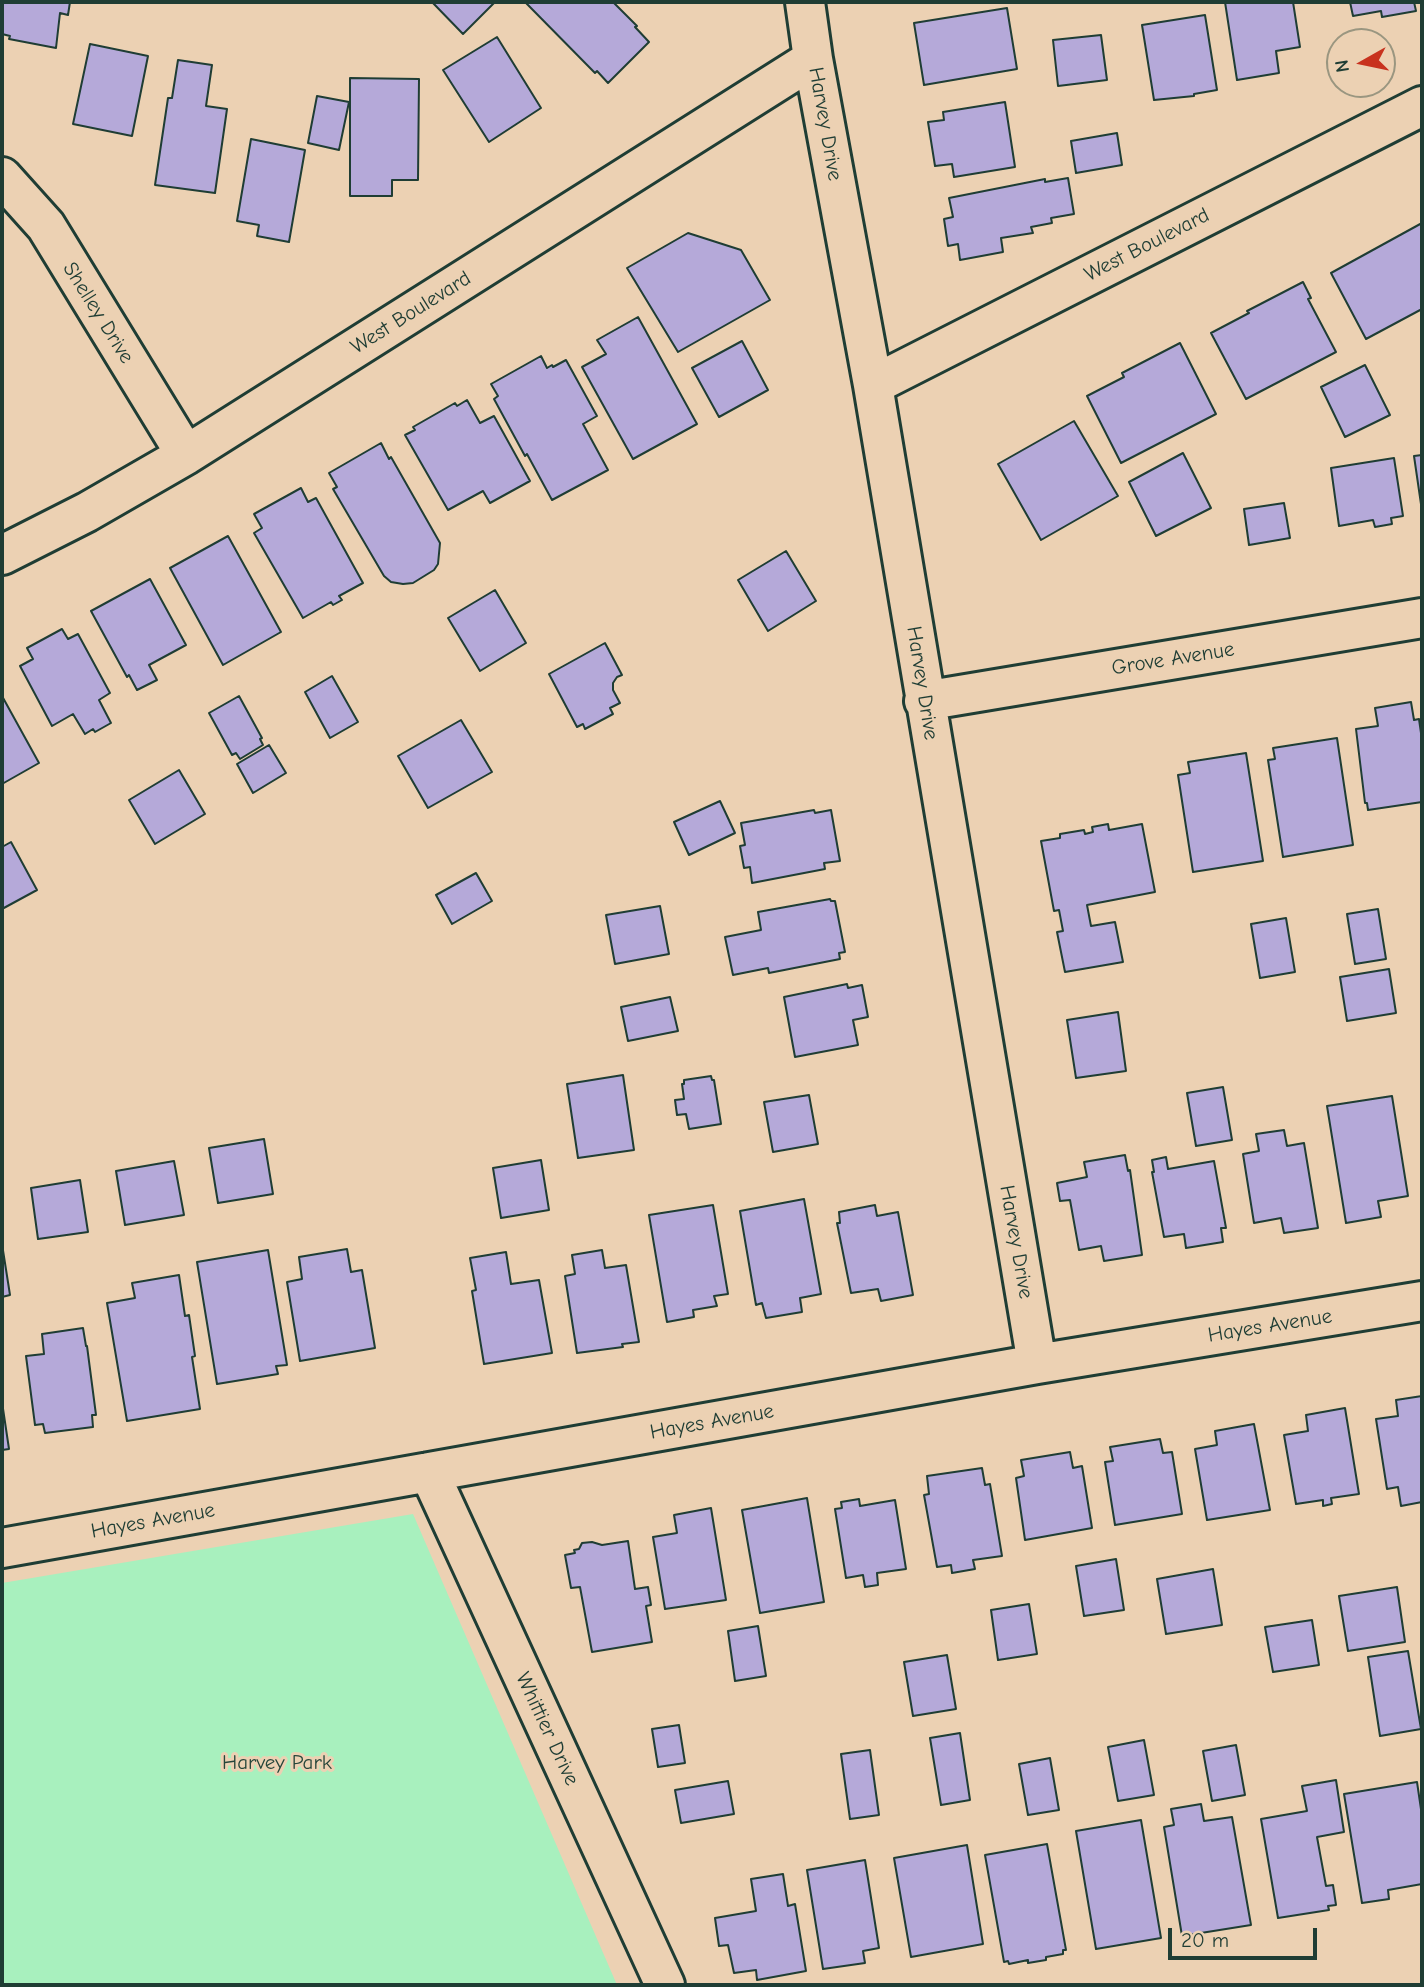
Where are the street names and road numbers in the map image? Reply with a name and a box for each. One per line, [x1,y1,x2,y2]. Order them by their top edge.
street label: Harvey Drive [803,65,847,183]
street label: West Boulevard [1080,203,1214,287]
street label: Shelley Drive [57,258,139,368]
street label: West Boulevard [346,266,476,360]
street label: Harvey Drive [901,624,943,742]
street label: Grove Avenue [1110,637,1236,681]
street label: Harvey Drive [994,1183,1038,1301]
street label: Hayes Avenue [1206,1304,1334,1348]
street label: Hayes Avenue [648,1399,776,1445]
street label: Hayes Avenue [89,1498,217,1544]
street label: Whittier Drive [510,1668,584,1790]

